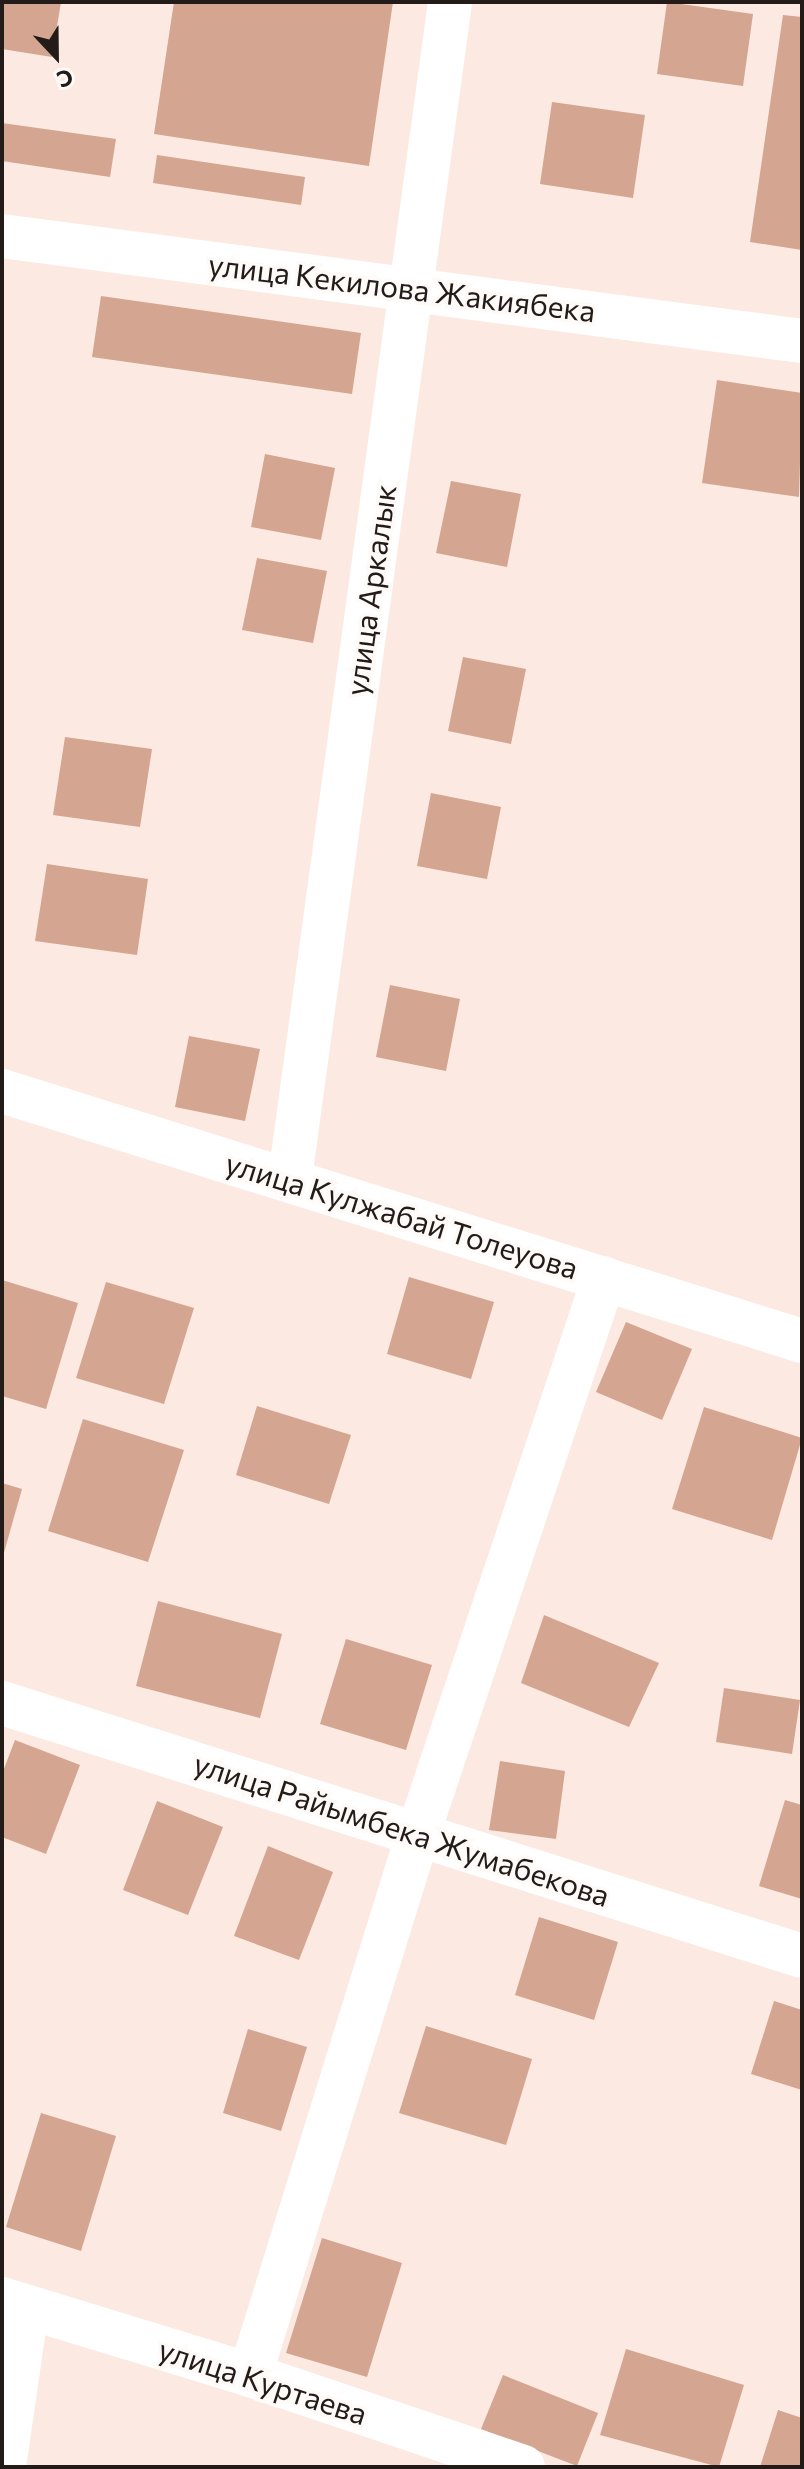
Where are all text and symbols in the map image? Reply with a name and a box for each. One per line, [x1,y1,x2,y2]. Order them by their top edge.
north arrow [16,16,96,96]
text: С [53,63,77,94]
street label: улица Кекилова Жакиябека [206,245,598,329]
street label: улица Аркалык [337,482,403,698]
street label: улица Кулжабай Толеуова [221,1144,583,1286]
street label: улица Райымбека Жумабекова [190,1745,614,1913]
street label: улица Куртаева [154,2330,372,2432]

